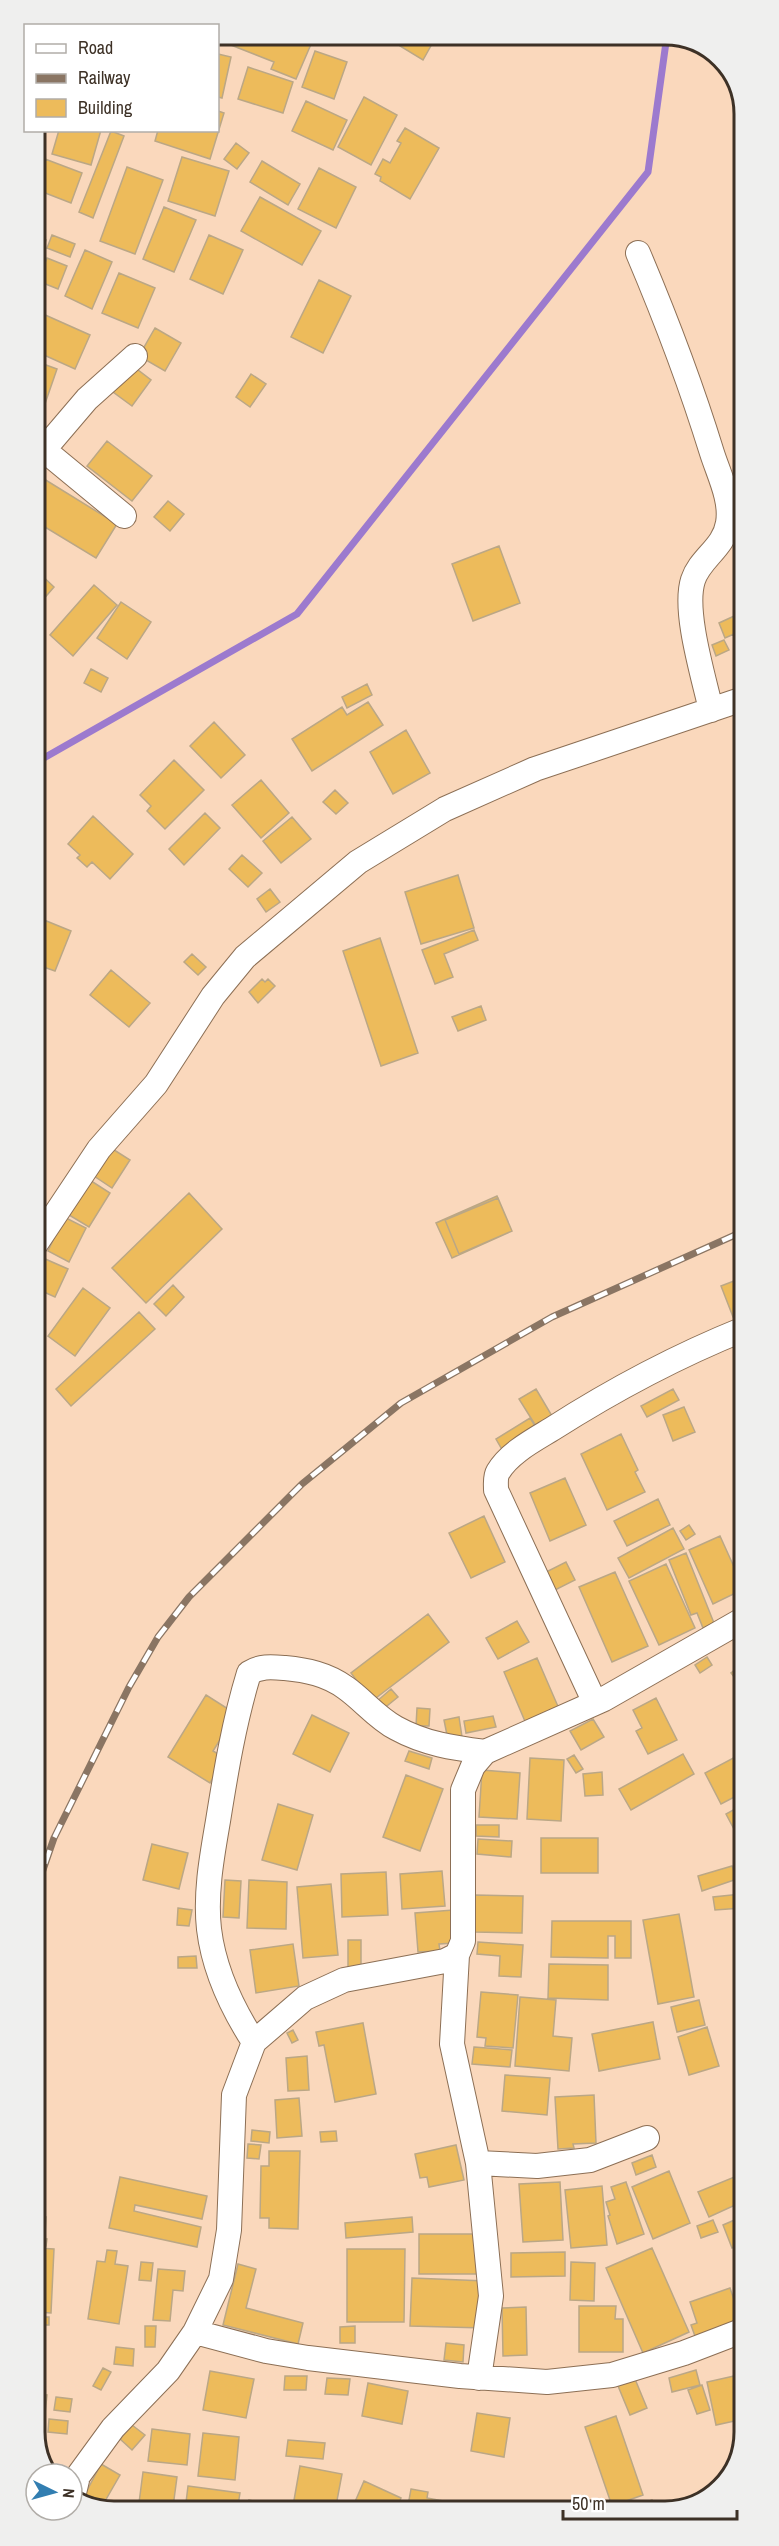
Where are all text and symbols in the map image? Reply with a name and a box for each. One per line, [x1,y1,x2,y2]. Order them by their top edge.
legend [24,24,219,132]
text: Road [78,35,113,60]
text: Railway [78,65,131,90]
text: Building [78,95,133,120]
north arrow [24,2462,84,2522]
scale bar [563,2483,737,2521]
text: N [58,2488,80,2499]
text: 50 m [572,2491,605,2516]

